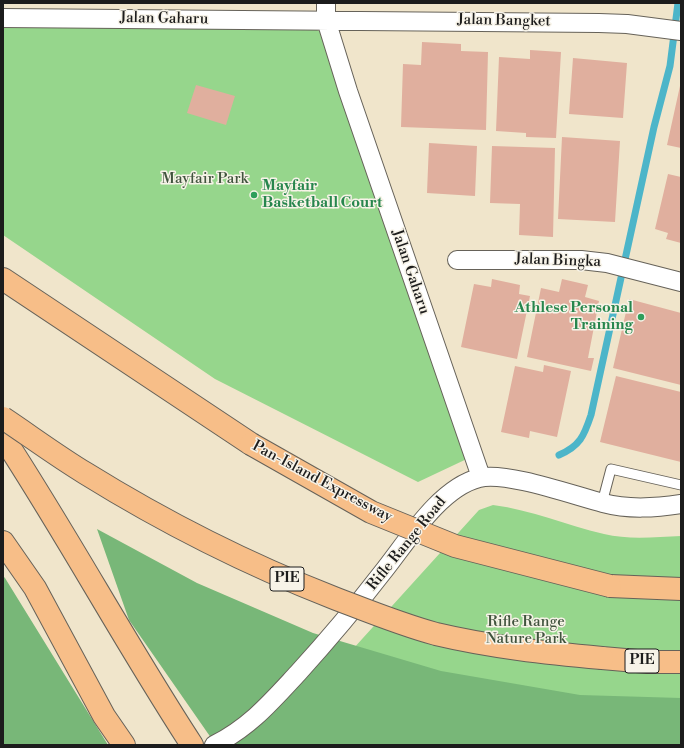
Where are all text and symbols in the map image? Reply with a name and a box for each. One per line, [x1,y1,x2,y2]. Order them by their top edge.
street label: Jalan Gaharu [120,9,208,29]
street label: Jalan Bangket [457,11,551,31]
park label: Mayfair Park [162,170,248,188]
place label: Mayfair Basketball Court [262,177,382,212]
marker: Mayfair Basketball Court [249,190,259,200]
street label: Jalan Gaharu [387,227,433,317]
street label: Jalan Bingka [515,251,601,271]
place label: Athlese Personal Training [515,299,633,334]
marker: Athlese Personal Training [636,312,646,322]
street label: Pan-Island Expressway [249,437,395,527]
street label: Rifle Range Road [364,494,450,594]
road number: PIE [270,567,304,591]
park label: Rifle Range Nature Park [486,613,566,648]
road number: PIE [625,649,659,673]

